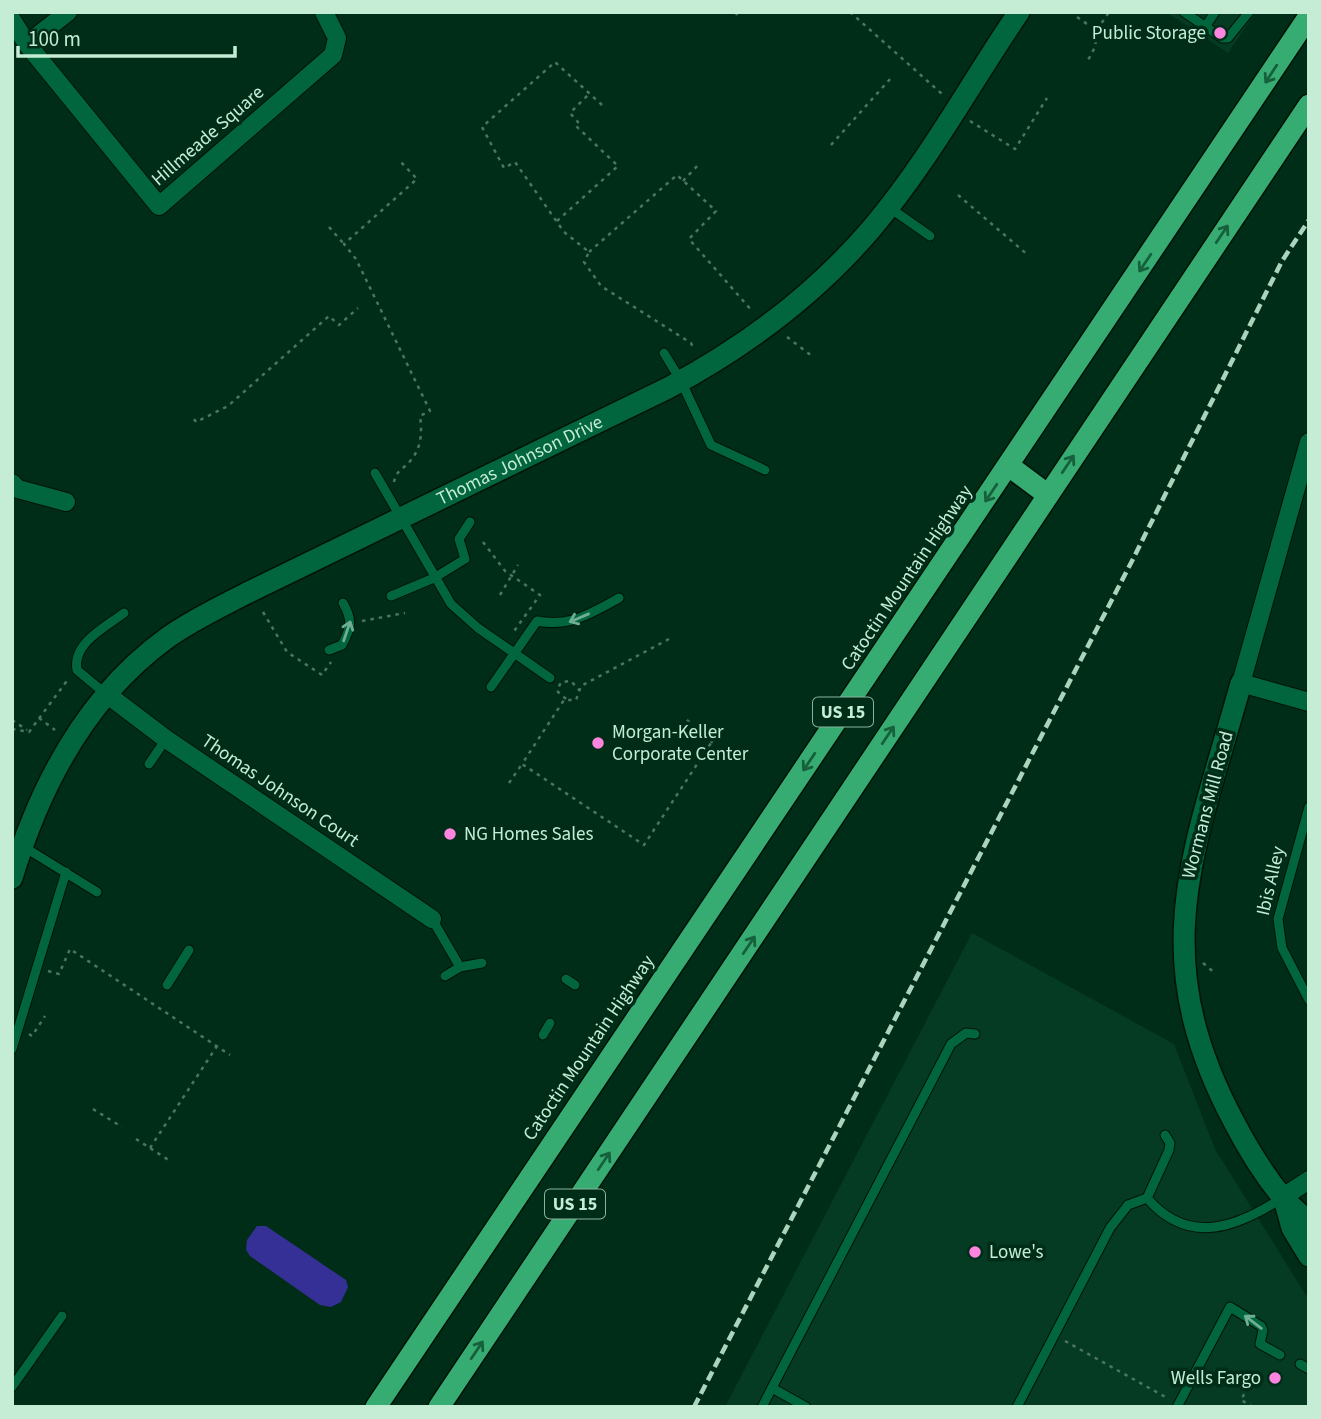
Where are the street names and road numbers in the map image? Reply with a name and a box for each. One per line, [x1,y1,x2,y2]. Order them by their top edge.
street label: Hillmeade Square [146,79,270,193]
street label: Thomas Johnson Drive [432,408,607,512]
street label: Catoctin Mountain Highway [835,480,979,676]
road number: US 15 [813,698,873,726]
street label: Thomas Johnson Court [196,728,365,854]
street label: Wormans Mill Road [1175,728,1241,882]
street label: Ibis Alley [1250,844,1292,918]
street label: Catoctin Mountain Highway [517,950,661,1146]
road number: US 15 [545,1190,605,1218]

